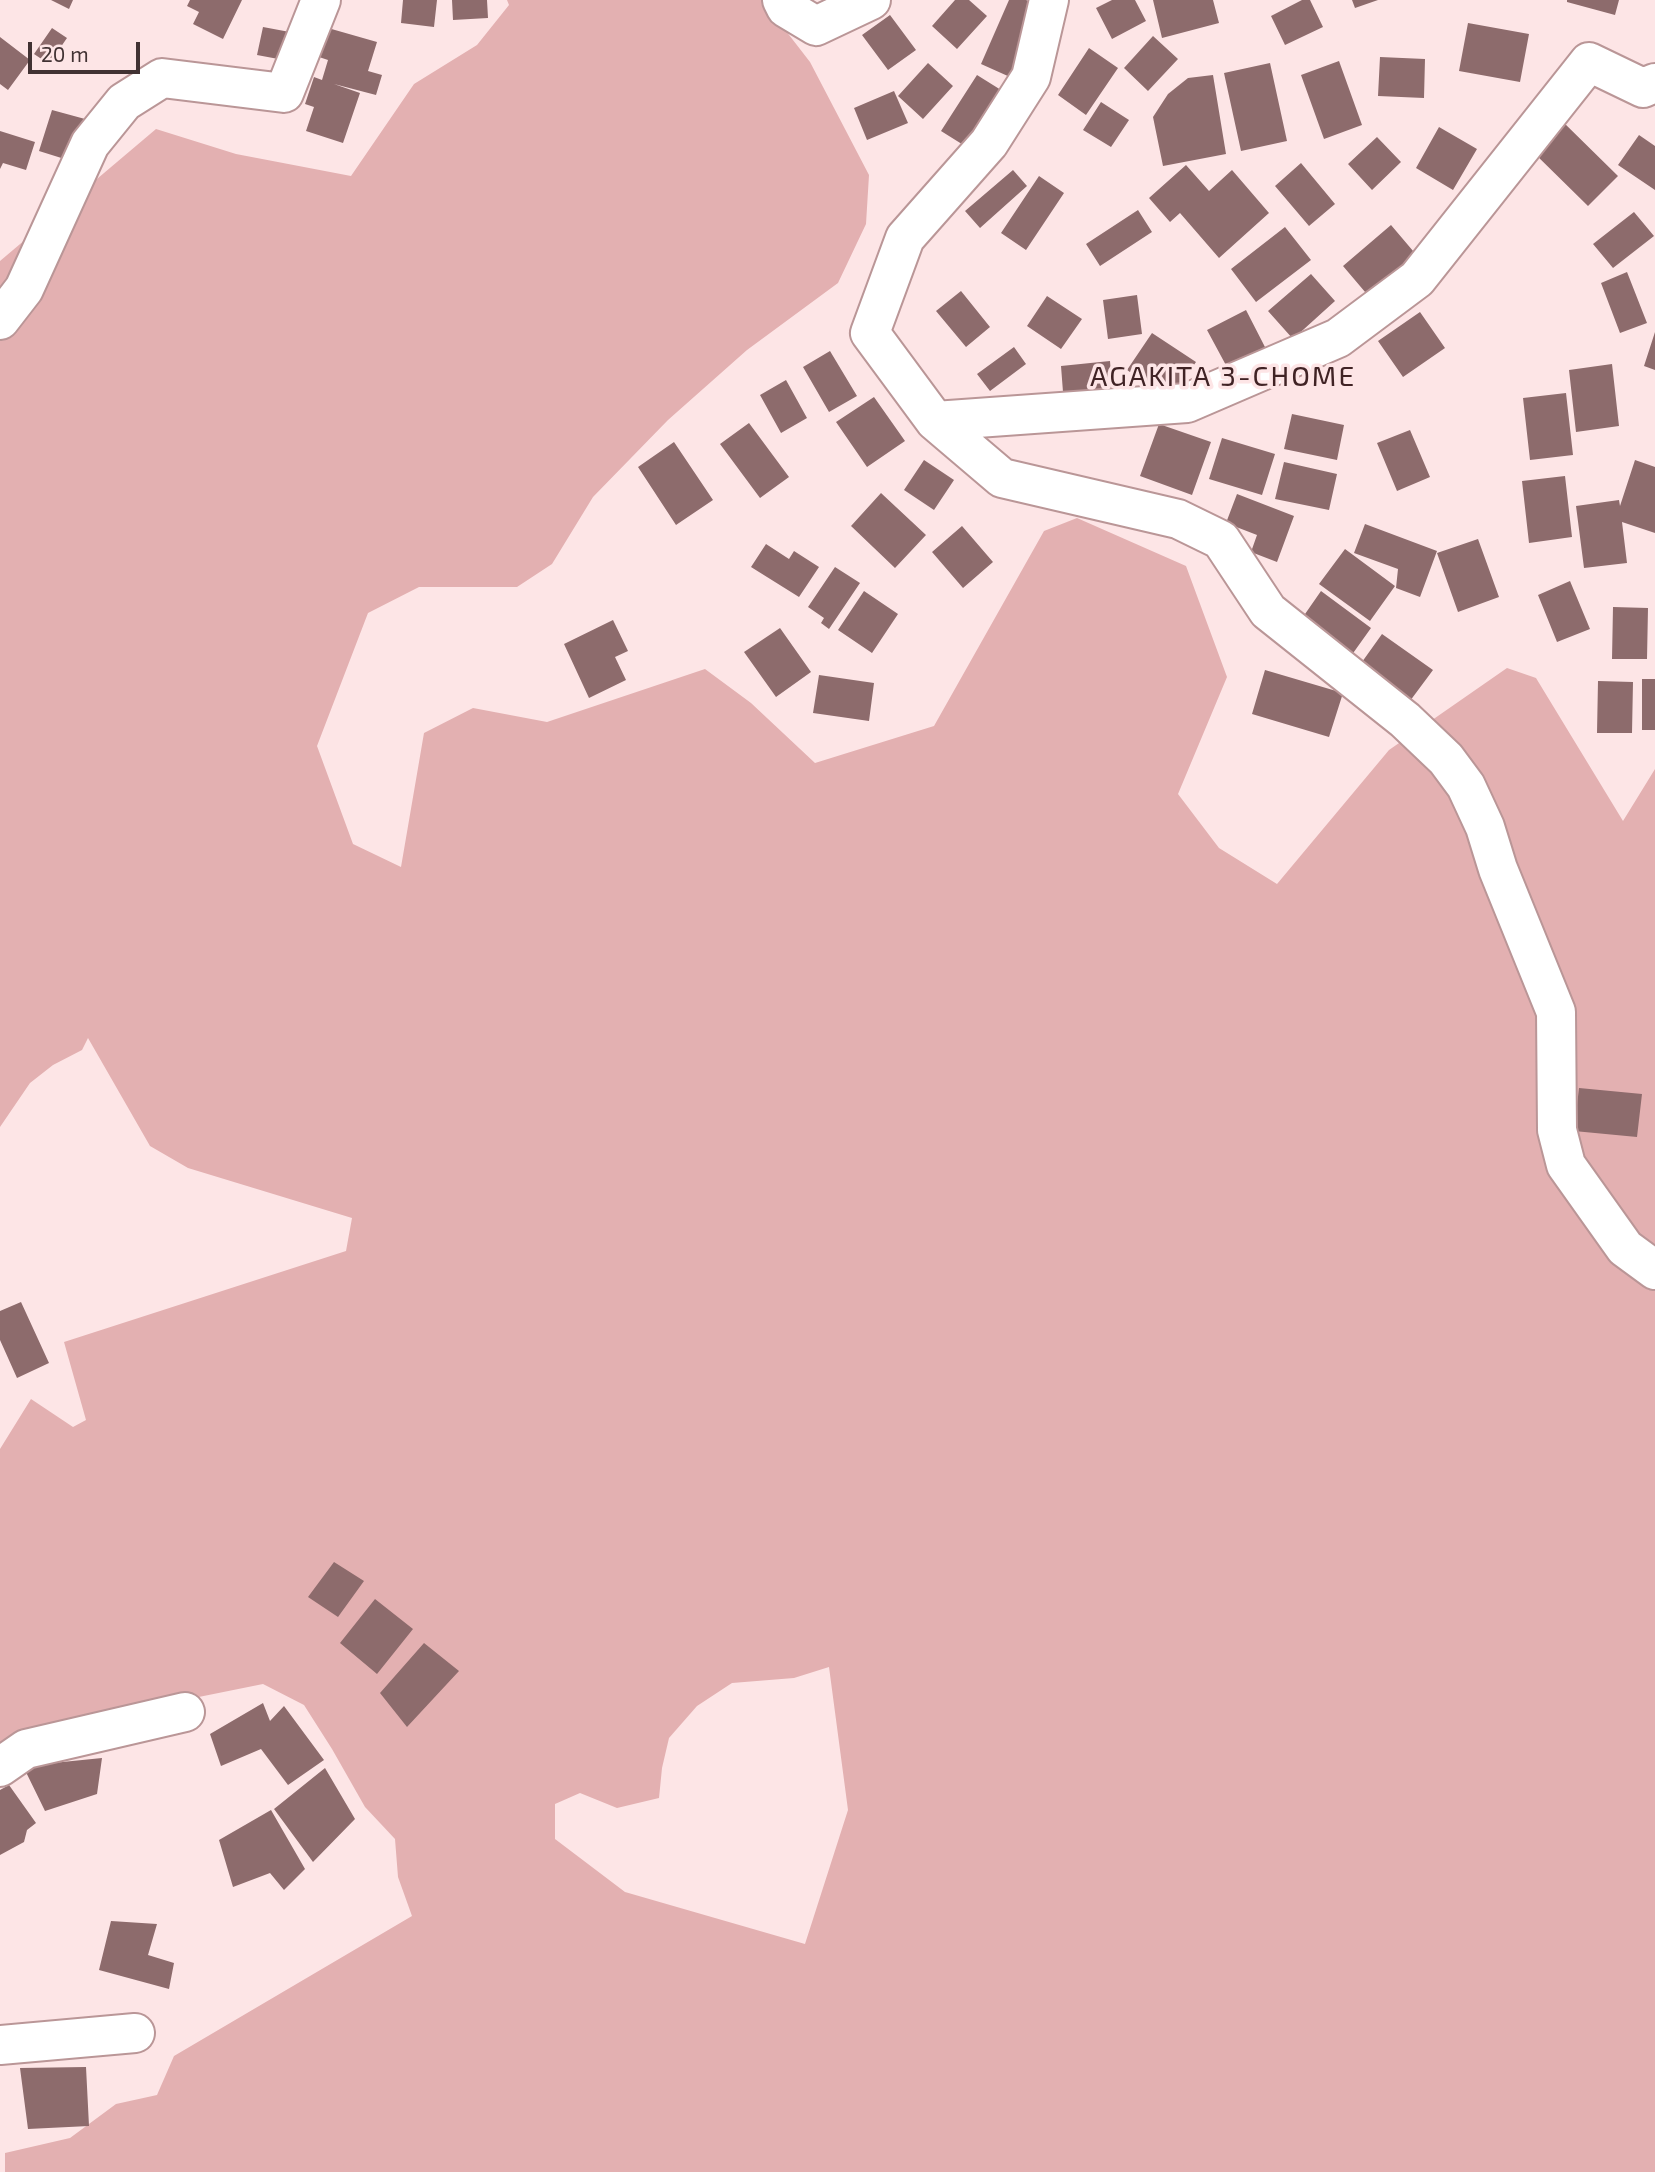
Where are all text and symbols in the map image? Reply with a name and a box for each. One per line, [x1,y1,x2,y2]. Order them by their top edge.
scale bar [32,28,144,72]
text: 20 m [41,41,89,66]
district label: AGAKITA 3-CHOME [1092,360,1354,394]

